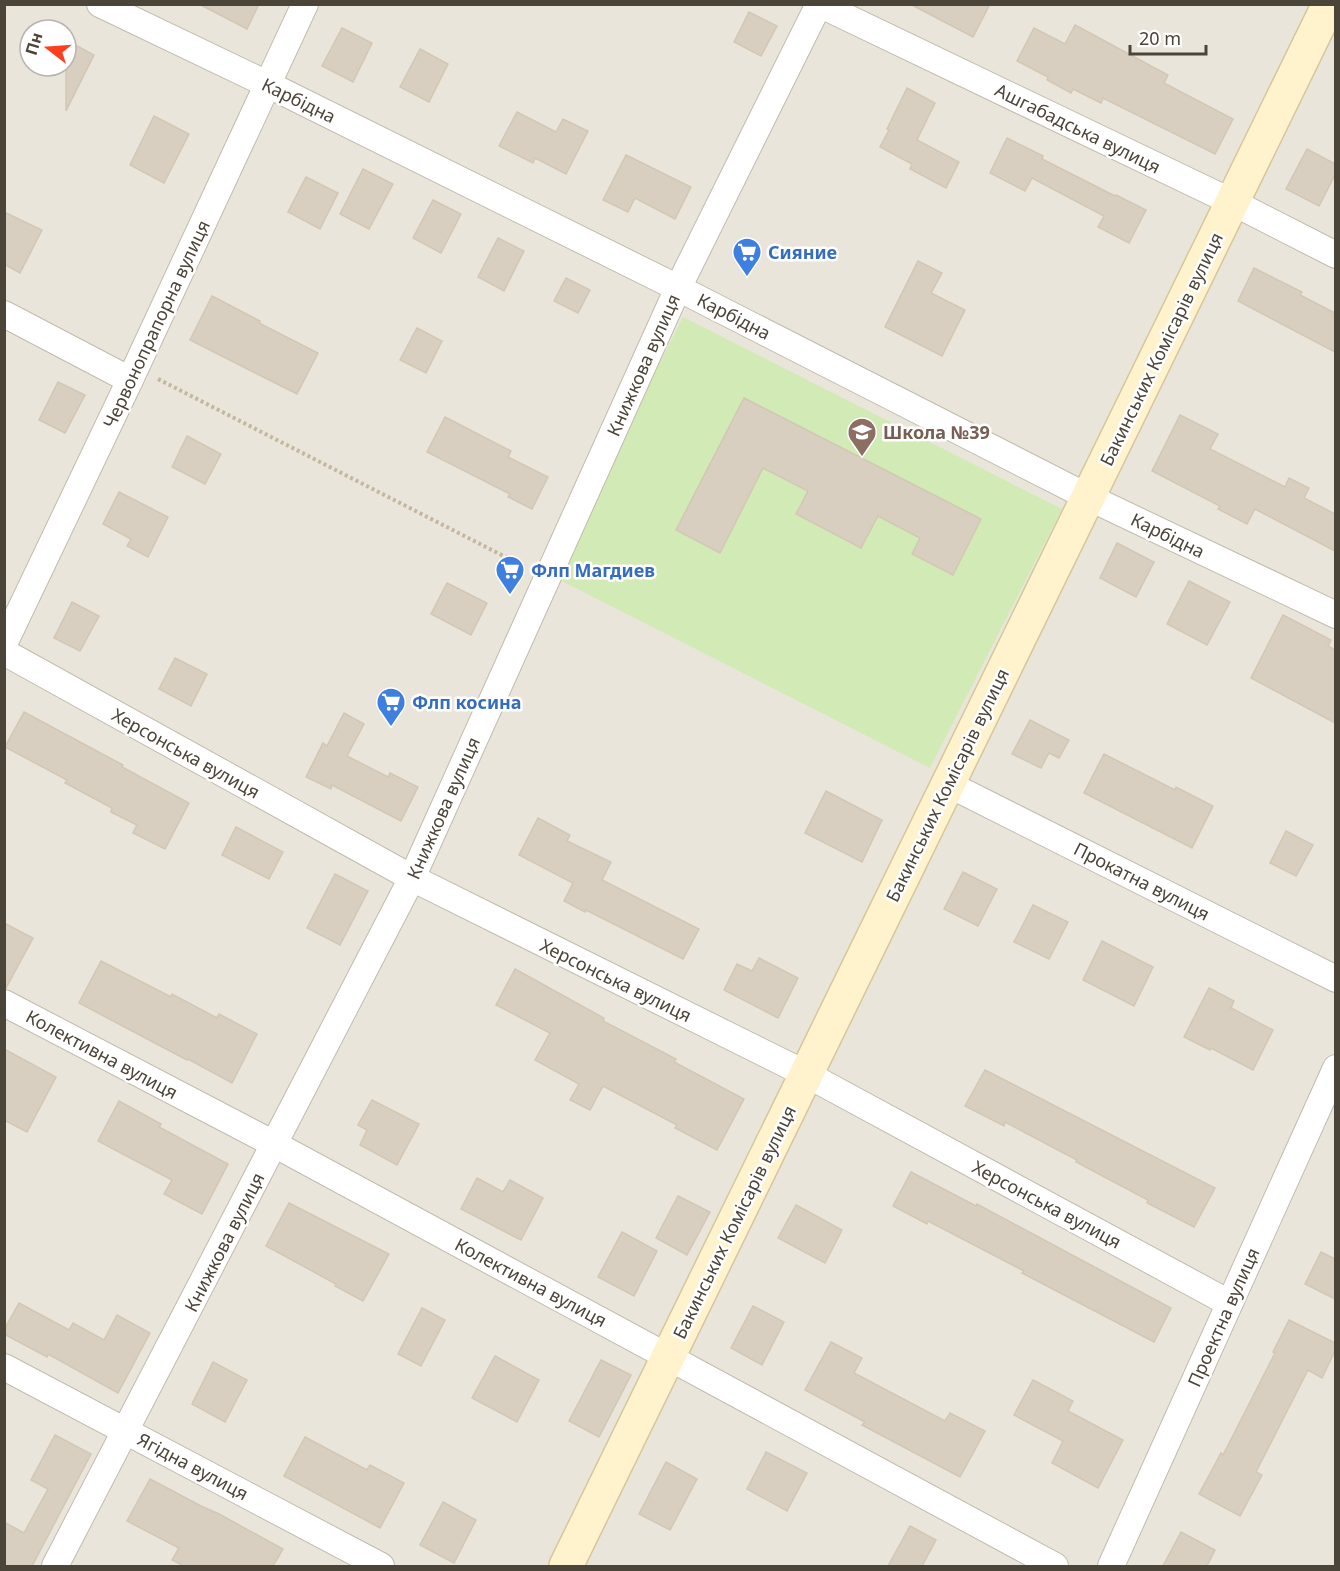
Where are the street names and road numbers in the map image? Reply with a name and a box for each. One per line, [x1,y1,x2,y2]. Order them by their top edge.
street label: Карбідна [258,72,340,128]
street label: Ашгабадська вулиця [991,78,1165,178]
street label: Червонопрапорна вулиця [97,216,215,432]
street label: Бакинських Комісарів вулиця [1094,228,1228,470]
street label: Карбідна [693,287,775,345]
street label: Книжкова вулиця [601,290,685,440]
street label: Карбідна [1127,507,1209,563]
street label: Бакинських Комісарів вулиця [880,664,1014,906]
street label: Херсонська вулиця [108,702,264,804]
street label: Книжкова вулиця [401,733,485,883]
street label: Прокатна вулиця [1070,836,1214,926]
street label: Херсонська вулиця [536,933,696,1027]
street label: Колективна вулиця [22,1004,182,1104]
street label: Бакинських Комісарів вулиця [667,1101,801,1343]
street label: Херсонська вулиця [968,1155,1126,1253]
street label: Книжкова вулиця [179,1168,269,1316]
street label: Колективна вулиця [451,1232,611,1332]
street label: Проектна вулиця [1182,1244,1264,1390]
street label: Ягідна вулиця [133,1427,253,1505]

